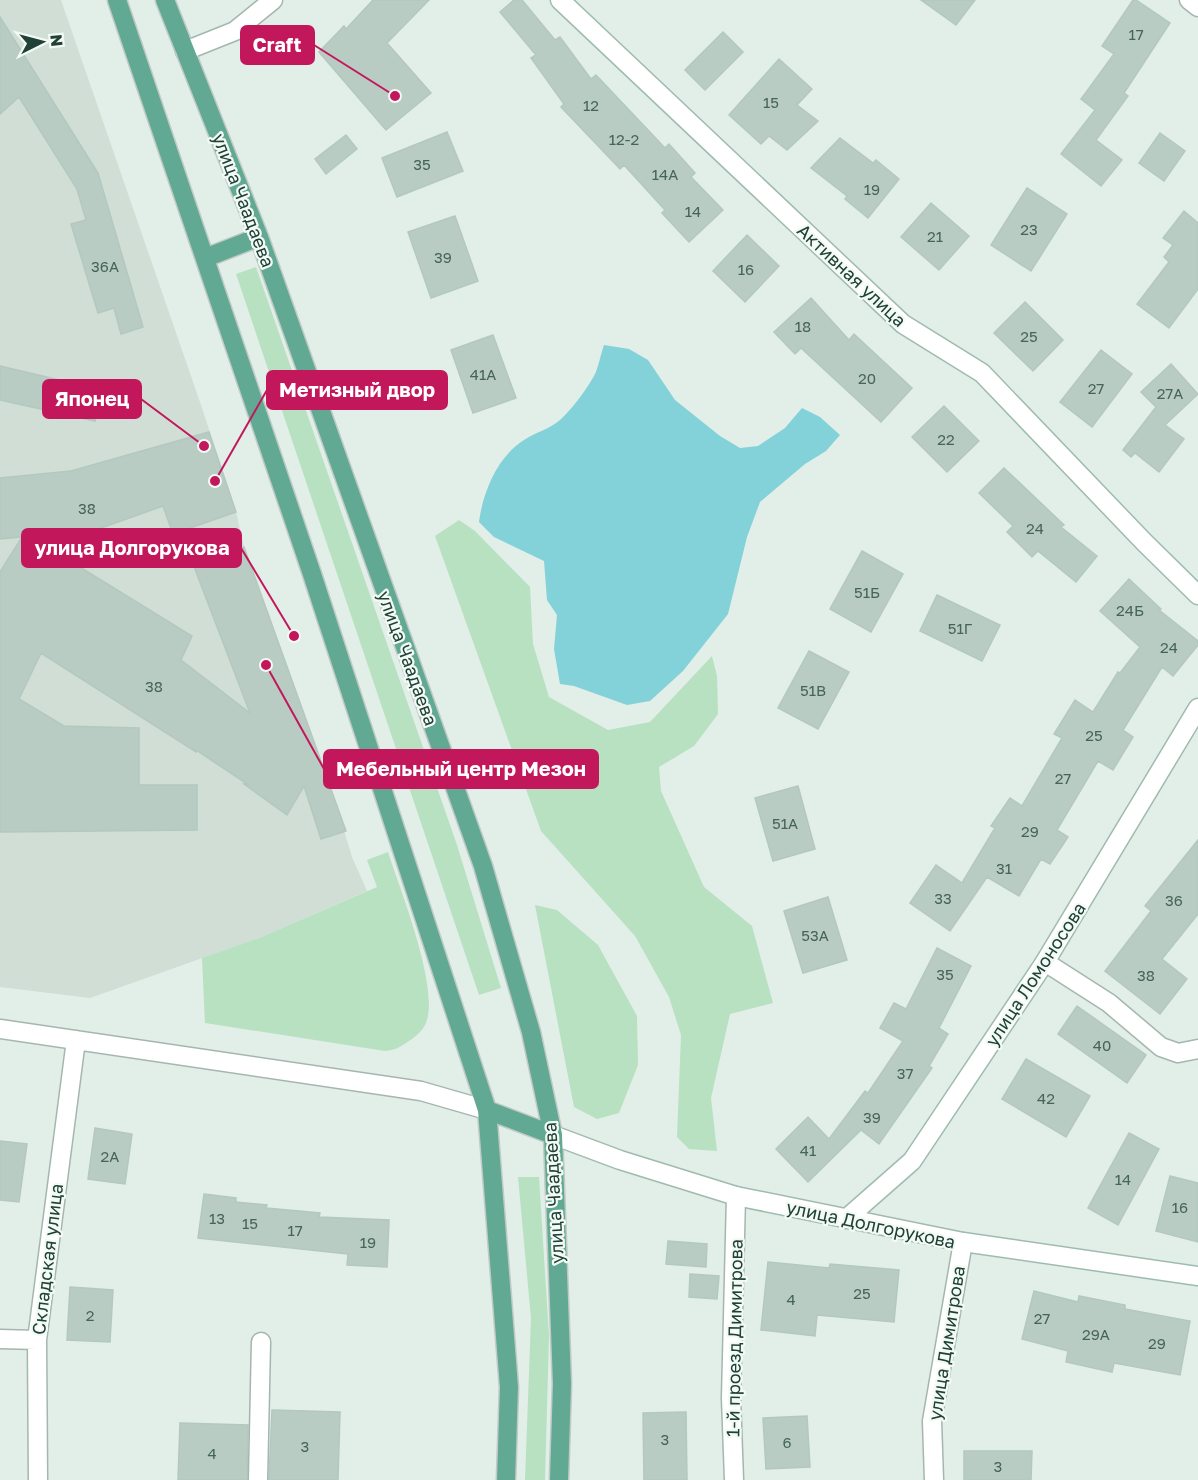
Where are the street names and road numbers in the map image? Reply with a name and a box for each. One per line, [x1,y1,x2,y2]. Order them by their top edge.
street label: улица Чаадаева [208,130,280,270]
street label: Активная улица [793,219,911,331]
street label: улица Чаадаева [373,588,443,728]
street label: улица Ломоносова [980,898,1090,1050]
street label: улица Чаадаева [538,1122,568,1264]
street label: Складская улица [27,1182,67,1336]
street label: улица Долгорукова [785,1195,957,1253]
street label: 1-й проезд Димитрова [721,1239,747,1437]
street label: улица Димитрова [923,1264,969,1422]

